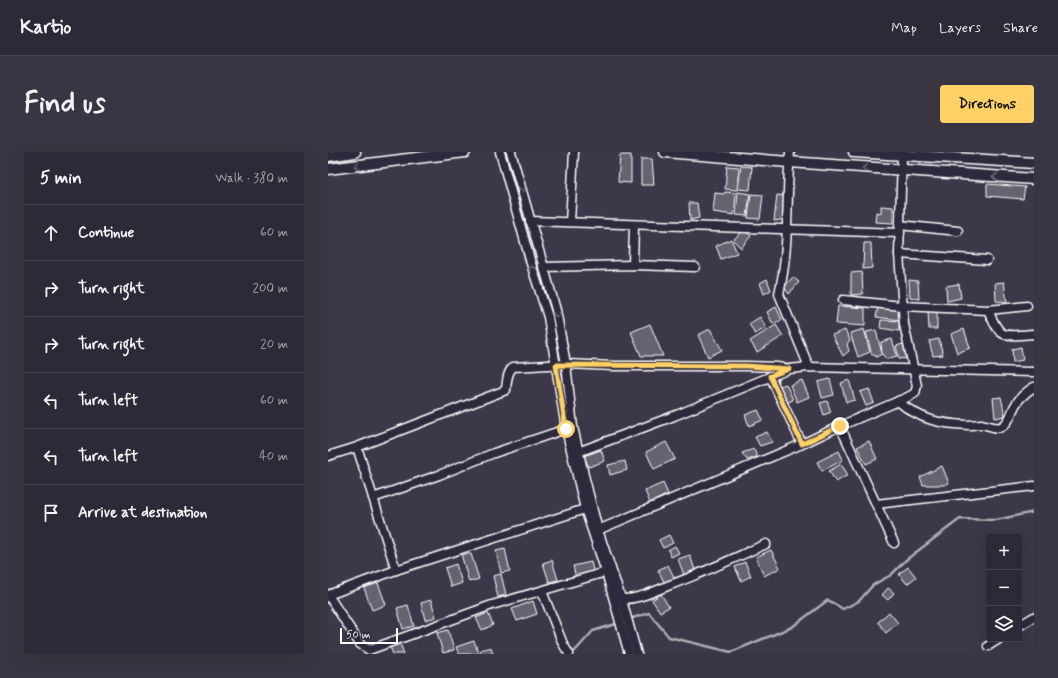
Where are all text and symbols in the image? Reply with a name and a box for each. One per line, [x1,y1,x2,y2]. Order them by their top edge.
text: Kartio [20,15,71,40]
text: Map [891,19,917,37]
text: Layers [939,19,981,37]
text: Share [1003,19,1038,37]
button: Directions [940,85,1034,123]
text: Find us [24,86,105,123]
one-way arrow [354,161,360,170]
one-way arrow [862,163,868,172]
text: 5 min [40,167,82,189]
text: Walk · 380 m [215,170,288,187]
one-way arrow [992,172,998,181]
one-way arrow [517,186,526,193]
icon: ahead [40,222,62,244]
text: Continue [78,223,134,243]
text: 60 m [260,224,288,241]
one-way arrow [528,265,537,272]
icon: right [40,278,62,300]
text: Turn right [78,279,145,299]
text: 200 m [253,280,288,297]
one-way arrow [552,311,560,318]
icon: right [40,334,62,356]
text: Turn right [78,335,145,355]
text: 20 m [260,336,288,353]
icon: left [40,390,62,412]
text: Turn left [78,391,138,411]
text: 60 m [260,392,288,409]
route end [831,417,849,435]
route start [557,420,575,438]
icon: left [40,446,62,468]
text: Turn left [78,447,138,467]
text: 40 m [259,448,288,465]
icon: arrive [40,502,62,524]
text: Arrive at destination [78,503,207,523]
map controls [986,534,1022,642]
button: + [986,534,1022,570]
button: − [986,570,1022,606]
button: layers [986,606,1022,642]
scale bar [340,626,398,645]
text: 50 m [346,628,371,642]

